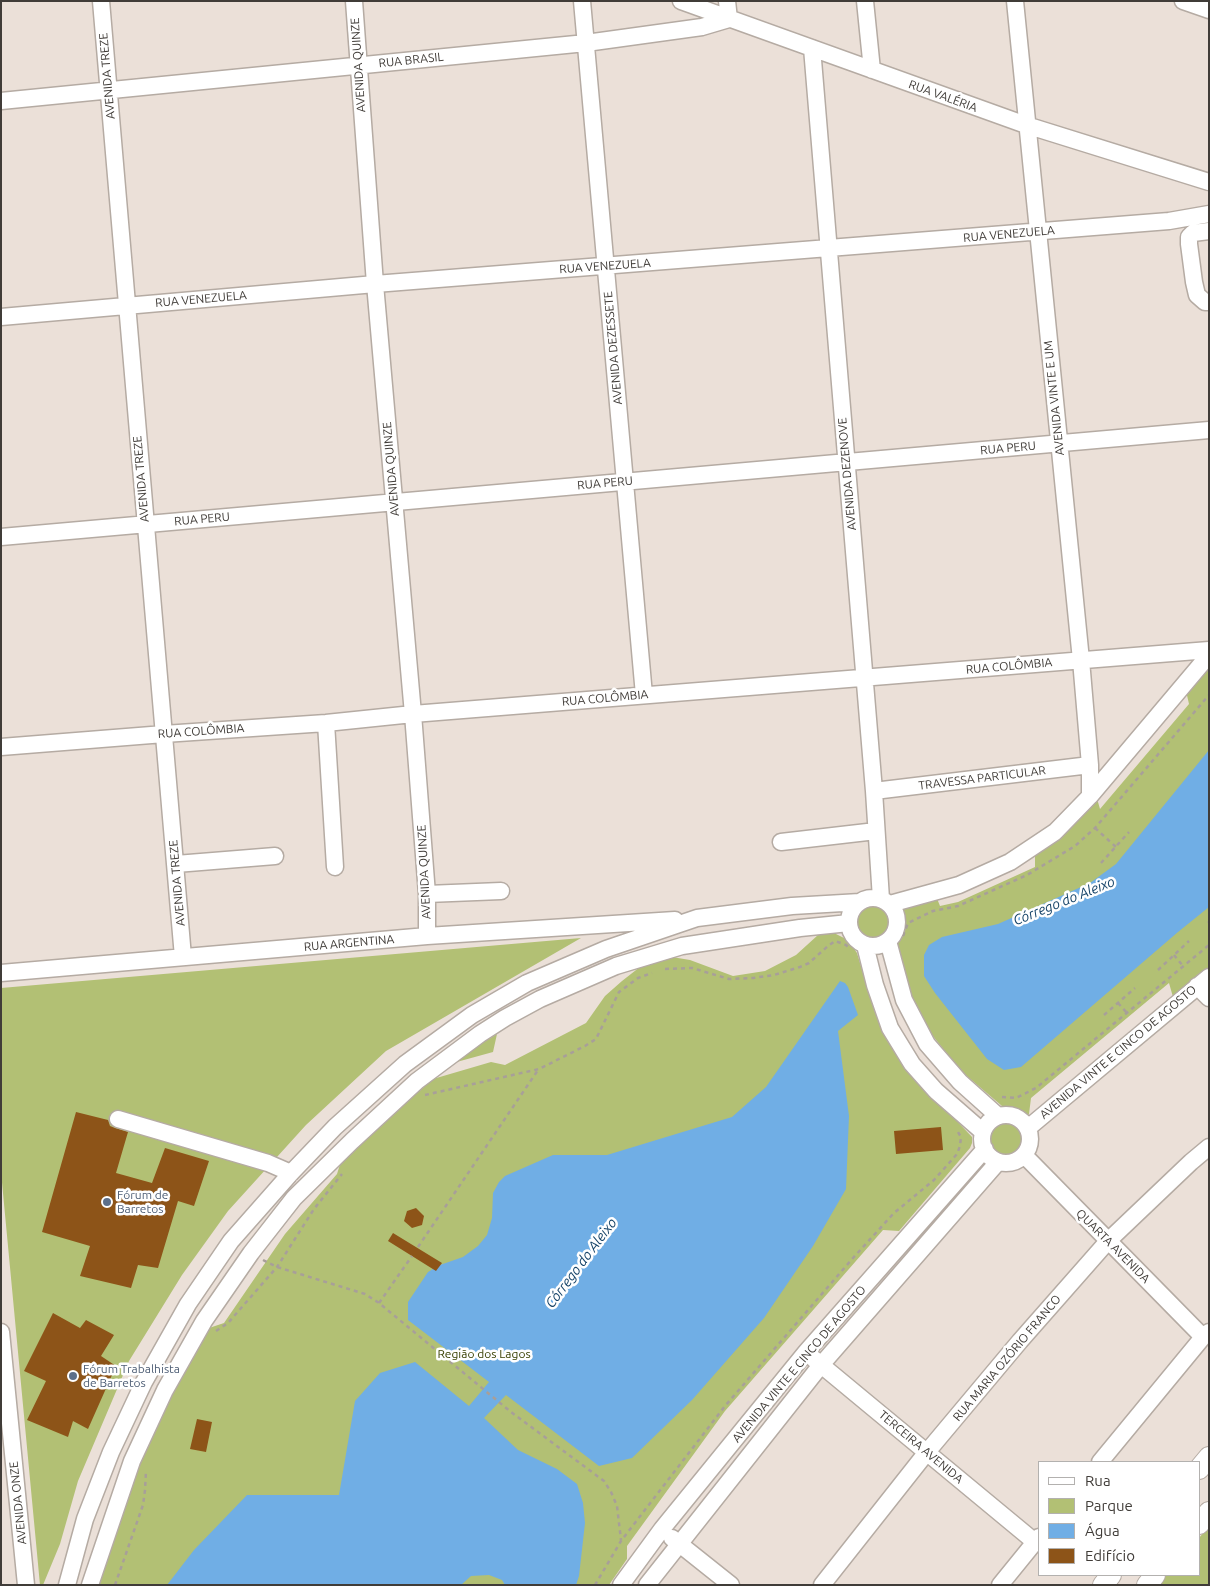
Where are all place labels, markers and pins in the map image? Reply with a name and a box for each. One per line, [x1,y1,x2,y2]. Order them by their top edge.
place label: Fórum de Barretos [117,1188,168,1216]
marker: Fórum de Barretos [101,1196,113,1208]
place label: Fórum Trabalhista de Barretos [83,1362,180,1390]
marker: Fórum Trabalhista de Barretos [67,1370,79,1382]

